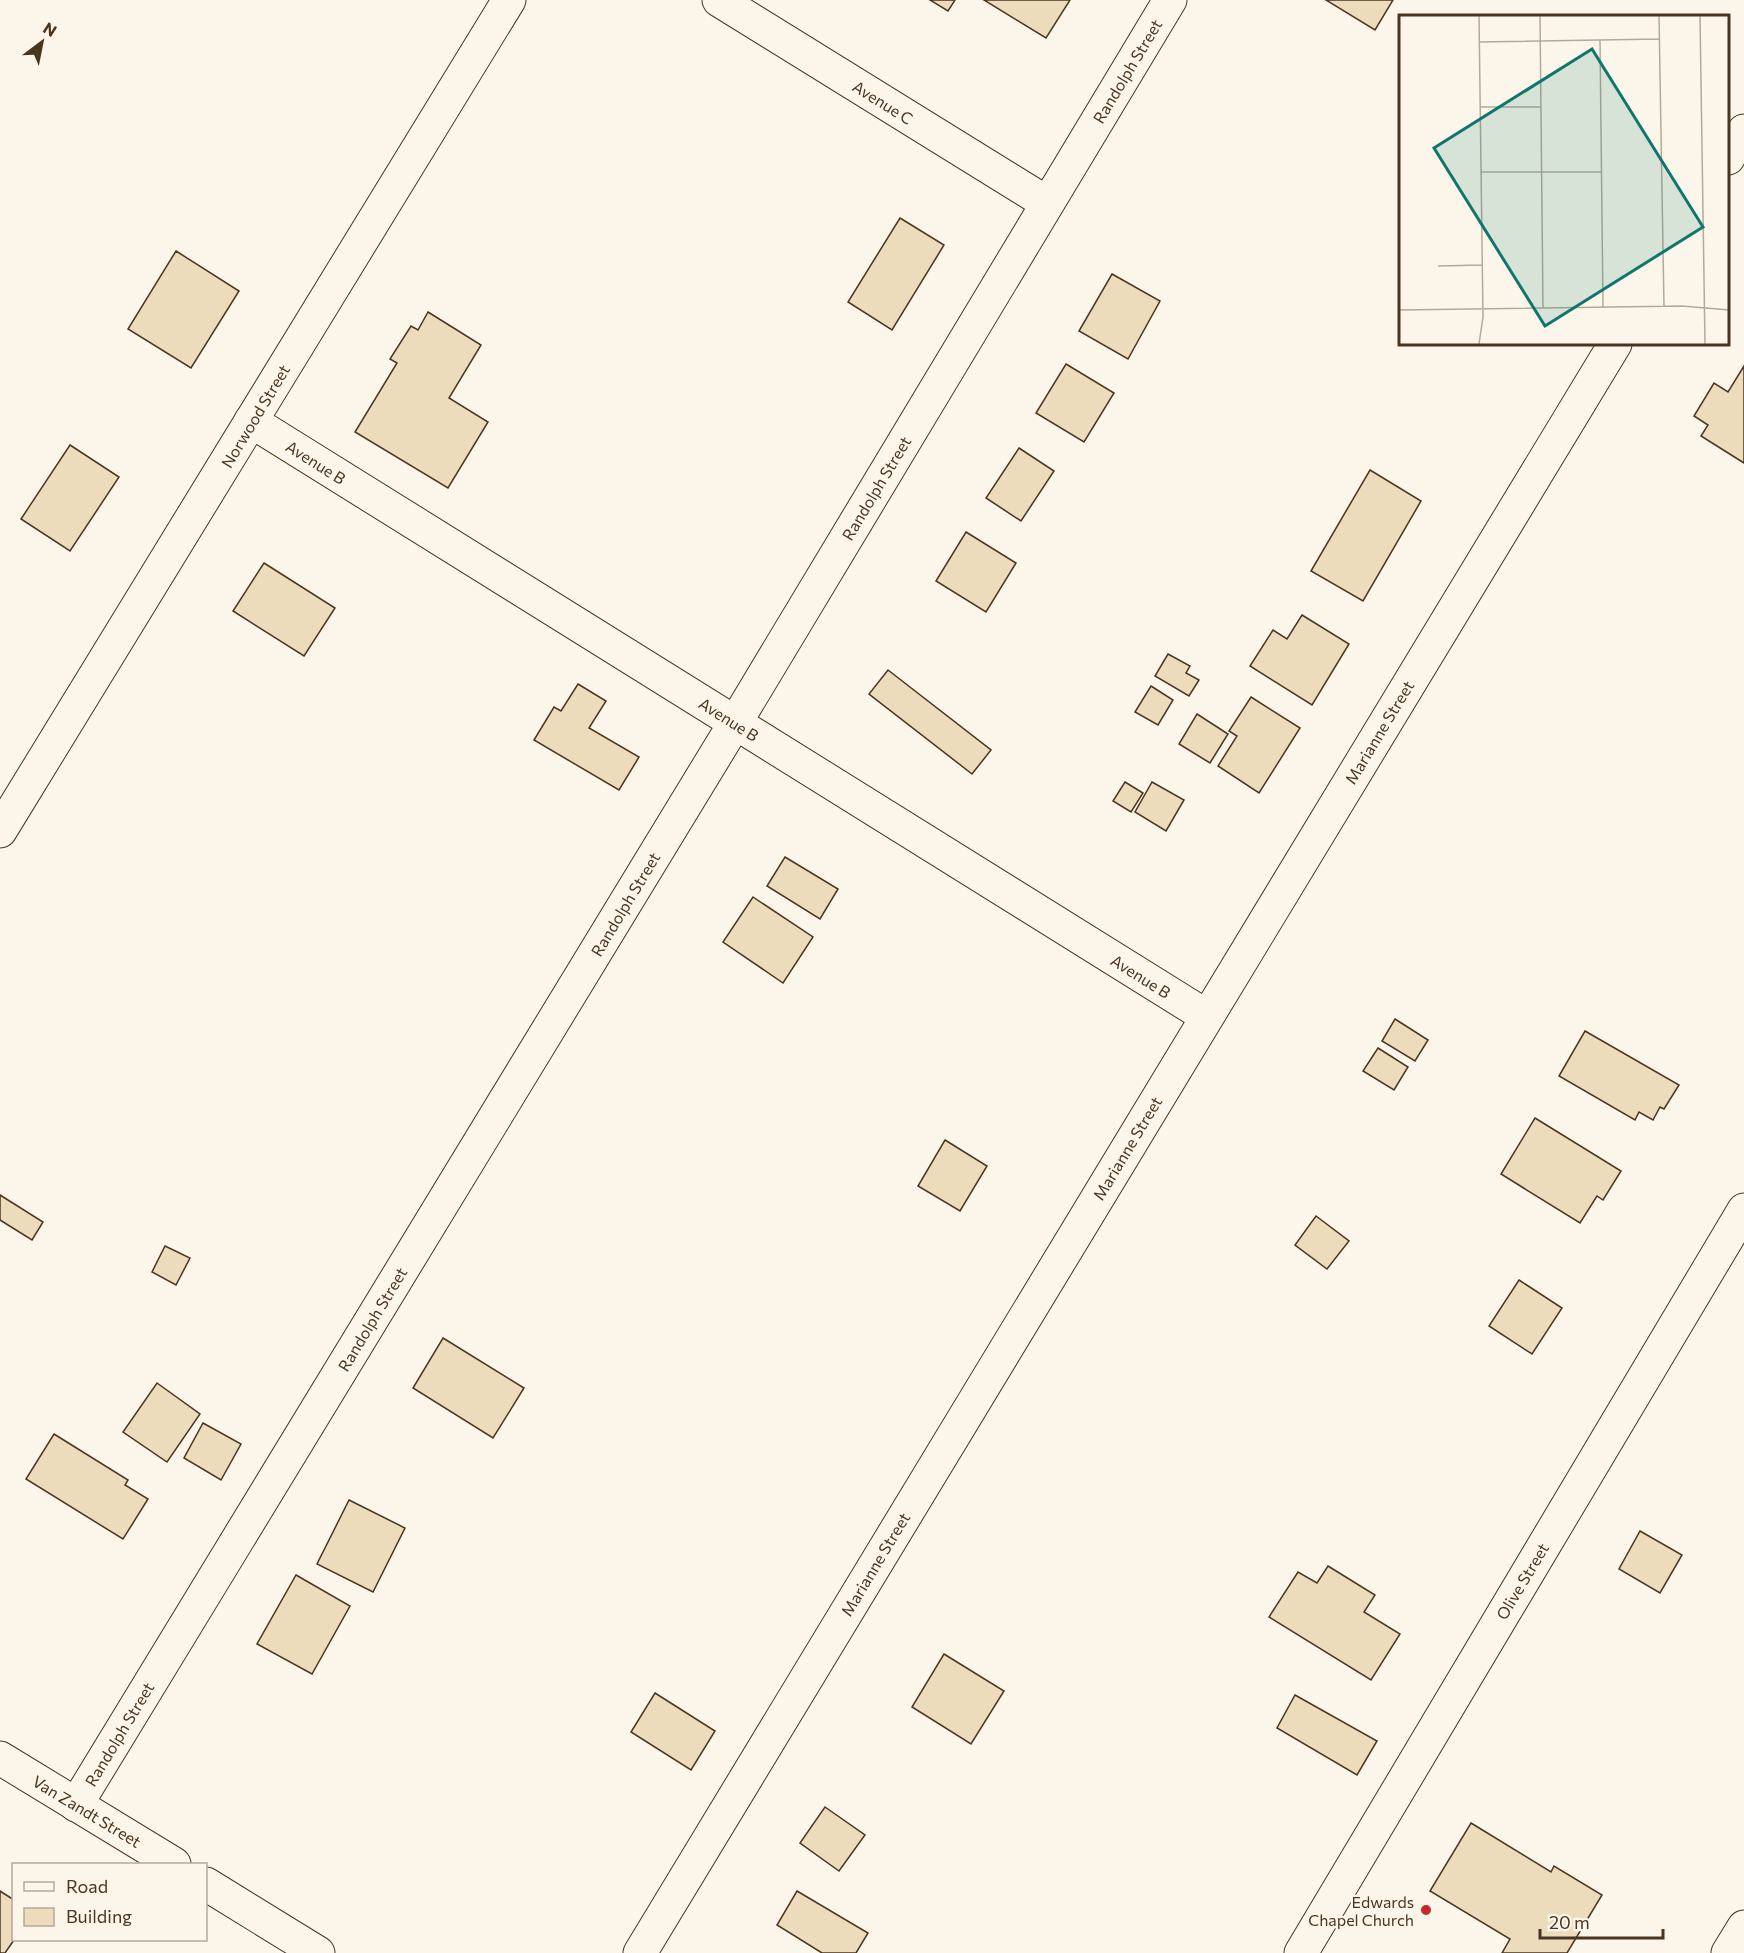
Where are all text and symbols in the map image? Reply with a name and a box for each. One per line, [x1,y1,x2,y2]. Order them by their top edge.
north arrow [12,12,72,72]
street label: Randolph Street [1088,15,1166,126]
inset map [1399,15,1729,345]
text: N [40,18,60,40]
street label: Avenue C [849,76,917,128]
street label: Norwood Street [217,361,294,471]
street label: Randolph Street [837,432,915,543]
street label: Avenue B [283,436,349,488]
street label: Marianne Street [1341,676,1418,787]
street label: Avenue B [696,693,762,745]
street label: Randolph Street [586,848,664,959]
street label: Avenue B [1108,950,1174,1002]
street label: Marianne Street [1089,1092,1166,1203]
street label: Randolph Street [333,1263,411,1374]
street label: Marianne Street [837,1508,914,1619]
street label: Olive Street [1492,1539,1552,1623]
street label: Randolph Street [80,1678,158,1789]
street label: Van Zandt Street [29,1771,145,1851]
legend [12,1863,207,1941]
text: Road [66,1875,108,1897]
place label: Edwards Chapel Church [1308,1892,1414,1929]
scale bar [1540,1902,1663,1940]
marker: Edwards Chapel Church [1419,1903,1433,1917]
text: Building [66,1905,132,1927]
text: 20 m [1549,1911,1590,1933]

